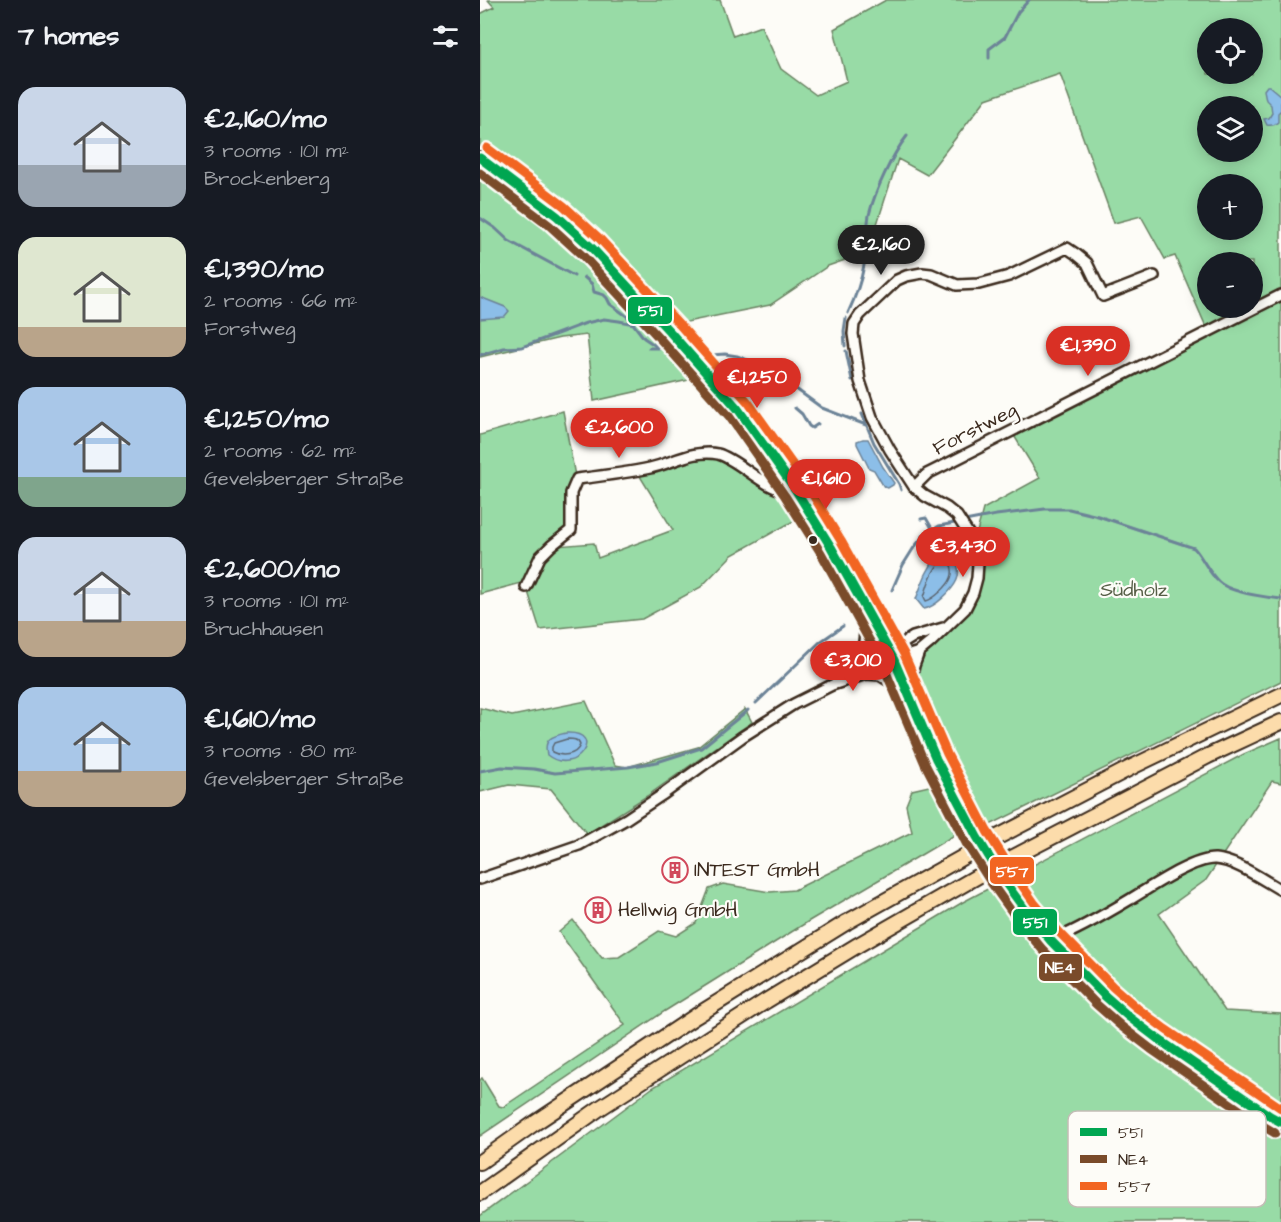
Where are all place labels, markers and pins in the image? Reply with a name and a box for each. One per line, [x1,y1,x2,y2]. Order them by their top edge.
pin: €2,160 [832,225,930,276]
pin: €1,390 [1039,326,1137,377]
pin: €1,250 [708,358,806,409]
pin: €2,600 [570,408,668,459]
pin: €1,610 [777,459,875,510]
pin: €3,430 [914,527,1012,578]
unlabelled marker [807,534,819,546]
pin: €3,010 [804,641,902,692]
building icon: INTEST GmbH [660,855,690,885]
place label: INTEST GmbH [694,856,820,884]
building icon: Hellwig GmbH [583,895,613,925]
place label: Hellwig GmbH [618,896,738,925]

